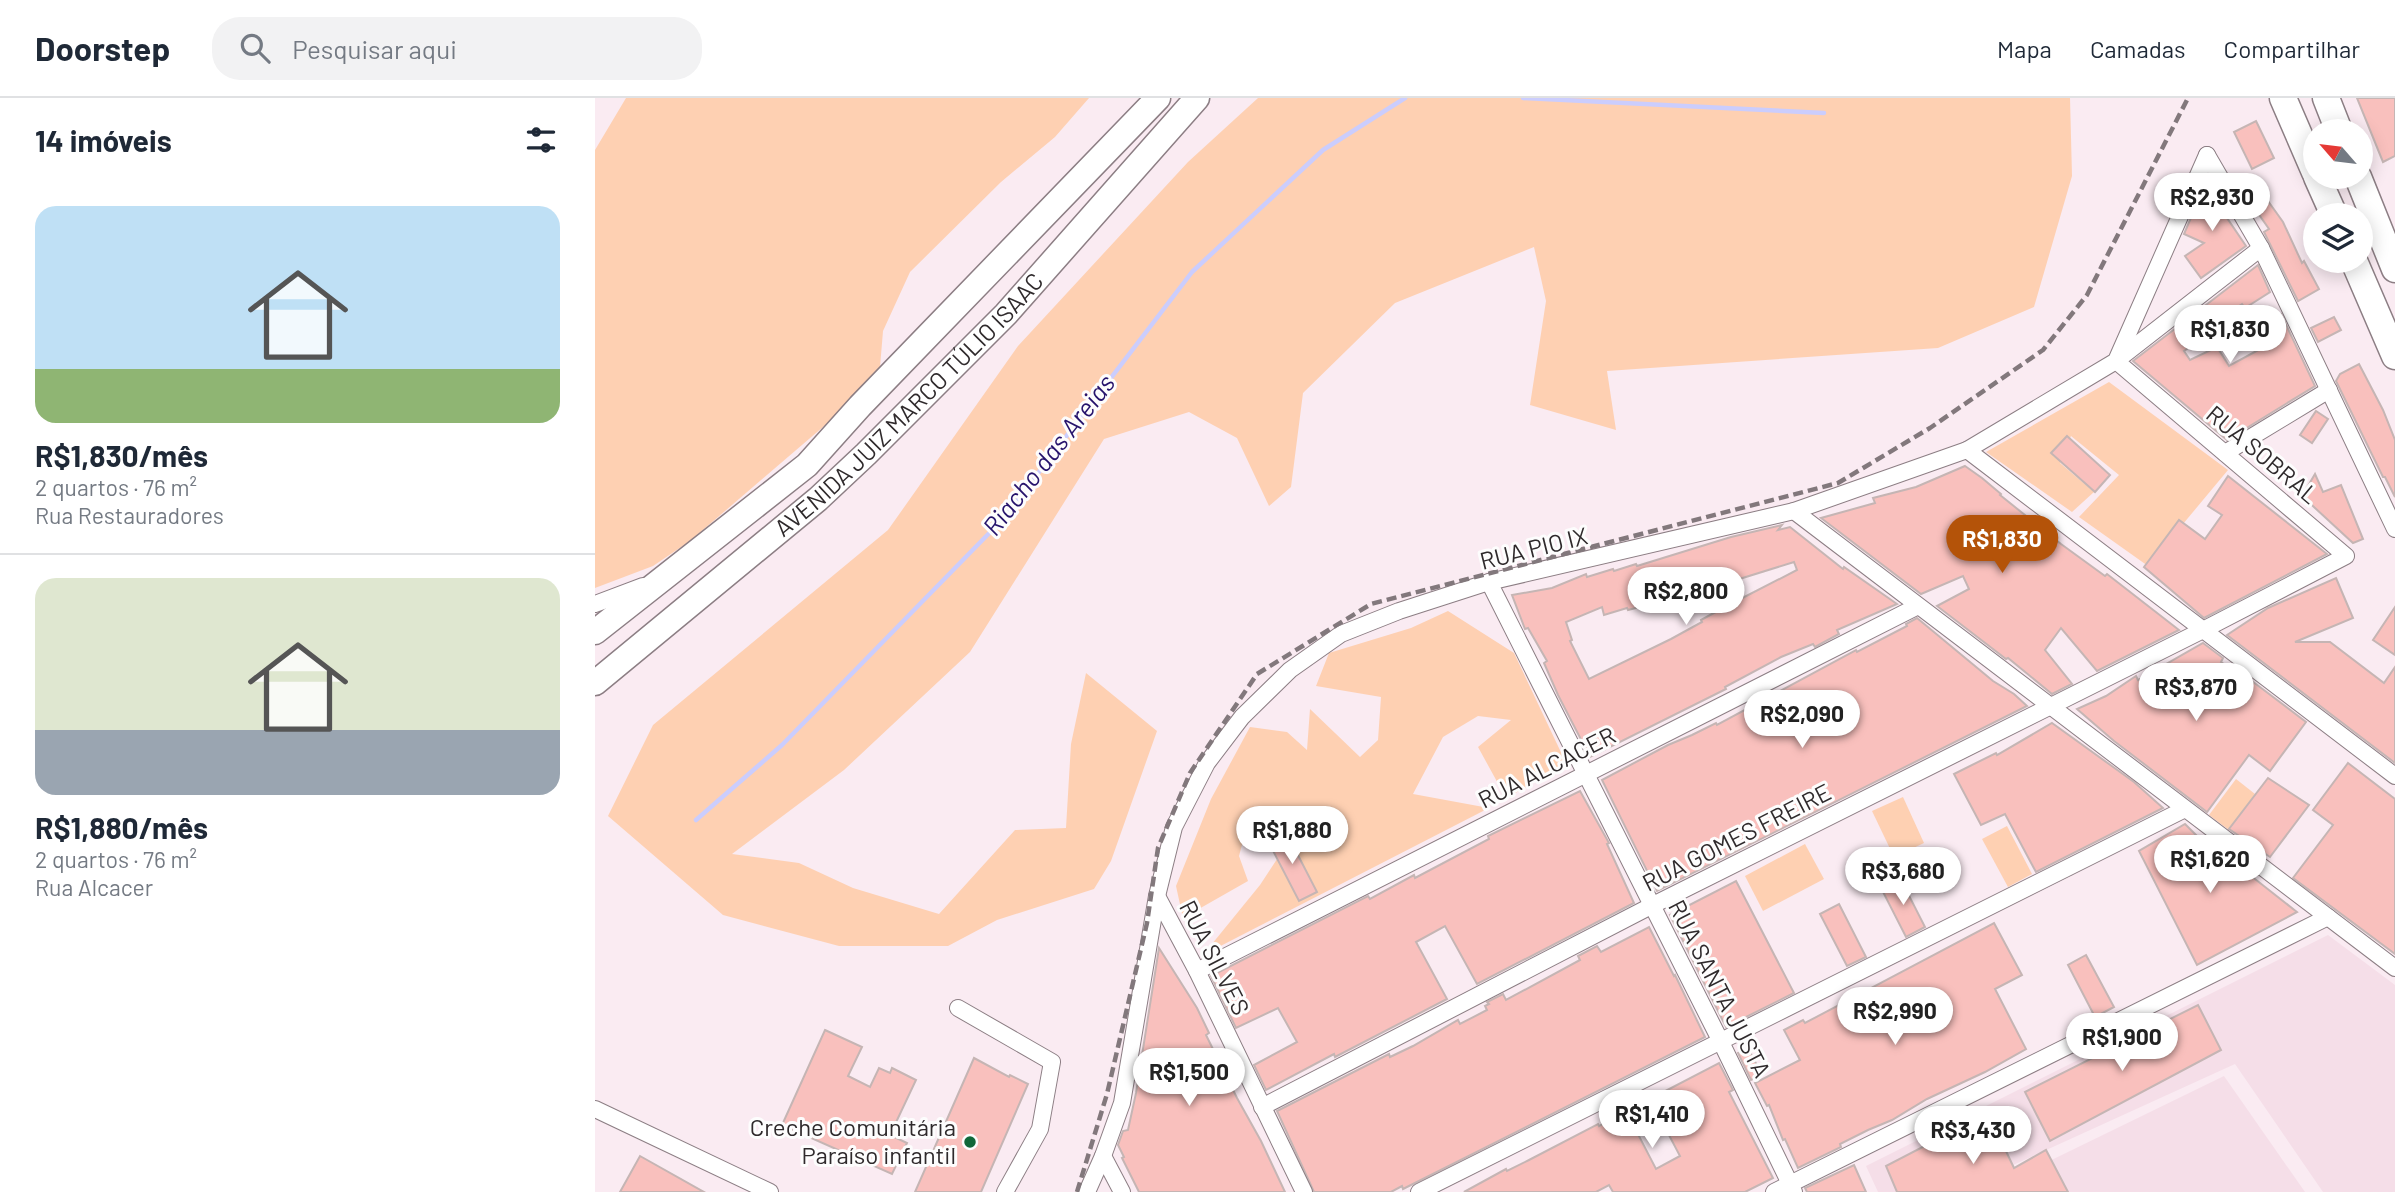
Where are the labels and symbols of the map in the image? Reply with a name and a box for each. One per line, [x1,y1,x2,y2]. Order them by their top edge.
north arrow [2303,119,2373,189]
pin: R$2,930 [2147,174,2277,233]
street label: AVENIDA JUIZ MARCO TÚLIO ISAAC [768,266,1049,542]
pin: R$1,830 [2165,306,2295,365]
water label: Riacho das Areias [975,367,1120,541]
street label: RUA SOBRAL [2201,399,2325,509]
pin: R$1,830 [1937,516,2067,575]
street label: RUA PIO IX [1477,520,1590,575]
pin: R$2,800 [1621,568,1751,627]
pin: R$3,870 [2131,664,2261,723]
pin: R$2,090 [1737,690,1867,750]
street label: RUA ALCACER [1473,720,1620,814]
street label: RUA GOMES FREIRE [1637,777,1835,897]
pin: R$1,880 [1227,806,1357,866]
pin: R$1,620 [2145,836,2275,895]
pin: R$3,680 [1838,848,1968,907]
street label: RUA SILVES [1174,895,1257,1020]
street label: RUA SANTA JUSTA [1663,895,1778,1082]
pin: R$2,990 [1830,988,1960,1047]
pin: R$1,900 [2057,1014,2187,1073]
pin: R$1,500 [1124,1048,1254,1108]
pin: R$1,410 [1587,1090,1717,1150]
pin: R$3,430 [1908,1107,2038,1166]
place label: Creche Comunitária Paraíso infantil [750,1112,956,1169]
marker: Creche Comunitária Paraíso infantil [962,1134,978,1150]

